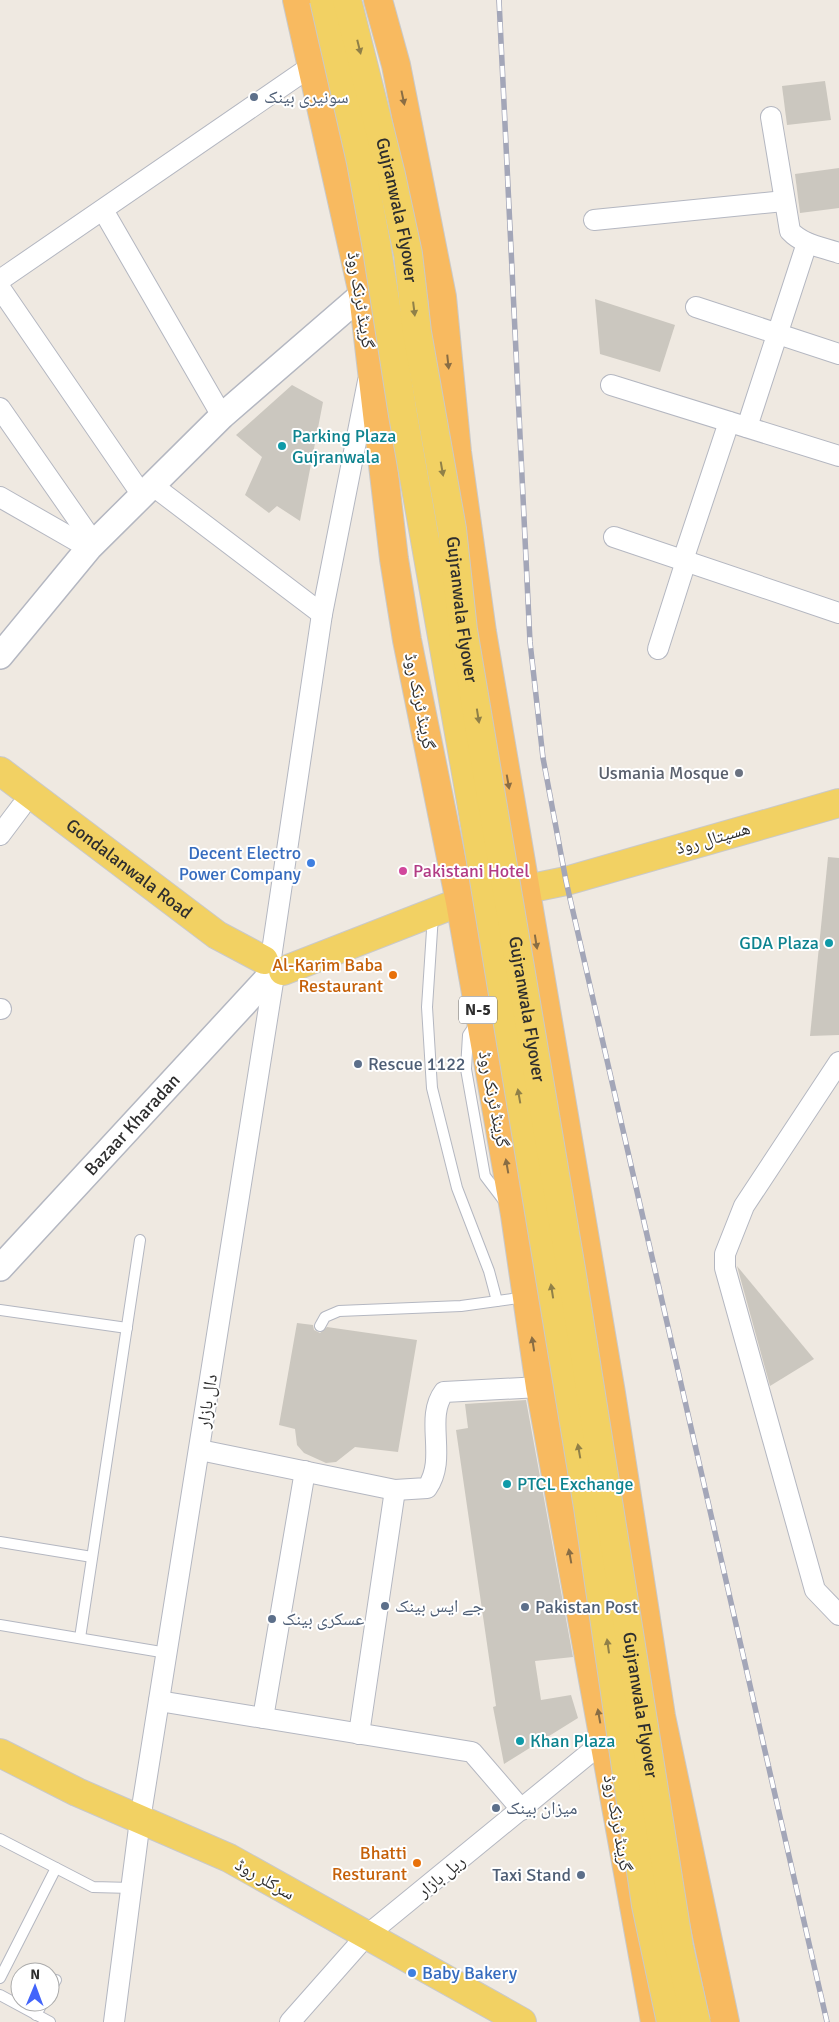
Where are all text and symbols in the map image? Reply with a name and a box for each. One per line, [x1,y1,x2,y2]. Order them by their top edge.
one-way arrow [355,40,363,55]
place label: سونیری بینک [264,86,349,108]
marker: سونیری بینک [248,91,260,103]
one-way arrow [399,91,407,106]
street label: Gujranwala Flyover [371,135,422,284]
street label: گرینڈ ٹرنک روڈ [342,250,380,351]
one-way arrow [411,301,419,317]
one-way arrow [444,354,452,370]
place label: Parking Plaza Gujranwala [292,425,396,468]
marker: Parking Plaza Gujranwala [276,440,288,452]
one-way arrow [438,461,446,477]
street label: Gujranwala Flyover [442,535,483,685]
street label: گرینڈ ٹرنک روڈ [400,651,440,752]
one-way arrow [474,709,482,725]
place label: Usmania Mosque [598,762,729,784]
marker: Usmania Mosque [733,767,745,779]
one-way arrow [504,775,512,791]
street label: Gondalanwala Road [62,814,197,923]
street label: ھسپتال روڈ [673,817,753,859]
place label: Decent Electro Power Company [179,842,302,885]
marker: Decent Electro Power Company [305,857,317,869]
place label: Pakistani Hotel [413,860,529,882]
marker: Pakistani Hotel [397,865,409,877]
place label: GDA Plaza [739,932,819,954]
street label: Gujranwala Flyover [504,935,550,1084]
one-way arrow [532,935,540,951]
marker: GDA Plaza [823,937,835,949]
place label: Al-Karim Baba Restaurant [272,954,383,997]
marker: Al-Karim Baba Restaurant [387,969,399,981]
road number: N-5 [459,996,497,1024]
street label: گرینڈ ٹرنک روڈ [474,1049,514,1150]
place label: Rescue 1122 [368,1053,466,1075]
marker: Rescue 1122 [352,1058,364,1070]
street label: Bazaar Kharadan [80,1069,185,1180]
one-way arrow [515,1087,523,1103]
one-way arrow [502,1158,510,1174]
one-way arrow [547,1282,555,1298]
one-way arrow [529,1336,537,1352]
street label: دال بازار [192,1373,222,1430]
one-way arrow [574,1442,582,1458]
place label: PTCL Exchange [517,1473,634,1495]
marker: PTCL Exchange [501,1478,513,1490]
one-way arrow [566,1548,574,1564]
place label: جے ایس بینک [395,1595,484,1617]
place label: Pakistan Post [535,1596,638,1618]
marker: جے ایس بینک [379,1600,391,1612]
marker: Pakistan Post [519,1601,531,1613]
place label: عسکری بینک [282,1608,364,1630]
marker: عسکری بینک [266,1613,278,1625]
street label: Gujranwala Flyover [618,1630,663,1780]
one-way arrow [604,1638,612,1654]
one-way arrow [594,1708,602,1724]
place label: Khan Plaza [530,1730,615,1752]
marker: Khan Plaza [514,1735,526,1747]
street label: گرینڈ ٹرنک روڈ [599,1773,637,1874]
place label: میزان بینک [506,1797,577,1819]
marker: میزان بینک [490,1802,502,1814]
place label: Bhatti Resturant [332,1842,407,1885]
street label: ریل بازار [412,1850,469,1903]
street label: سرکلر روڈ [231,1853,299,1905]
marker: Bhatti Resturant [411,1857,423,1869]
place label: Taxi Stand [492,1864,571,1886]
marker: Taxi Stand [575,1869,587,1881]
north arrow [10,1962,60,2012]
place label: Baby Bakery [422,1962,518,1984]
text: N [30,1966,40,1983]
marker: Baby Bakery [406,1967,418,1979]

